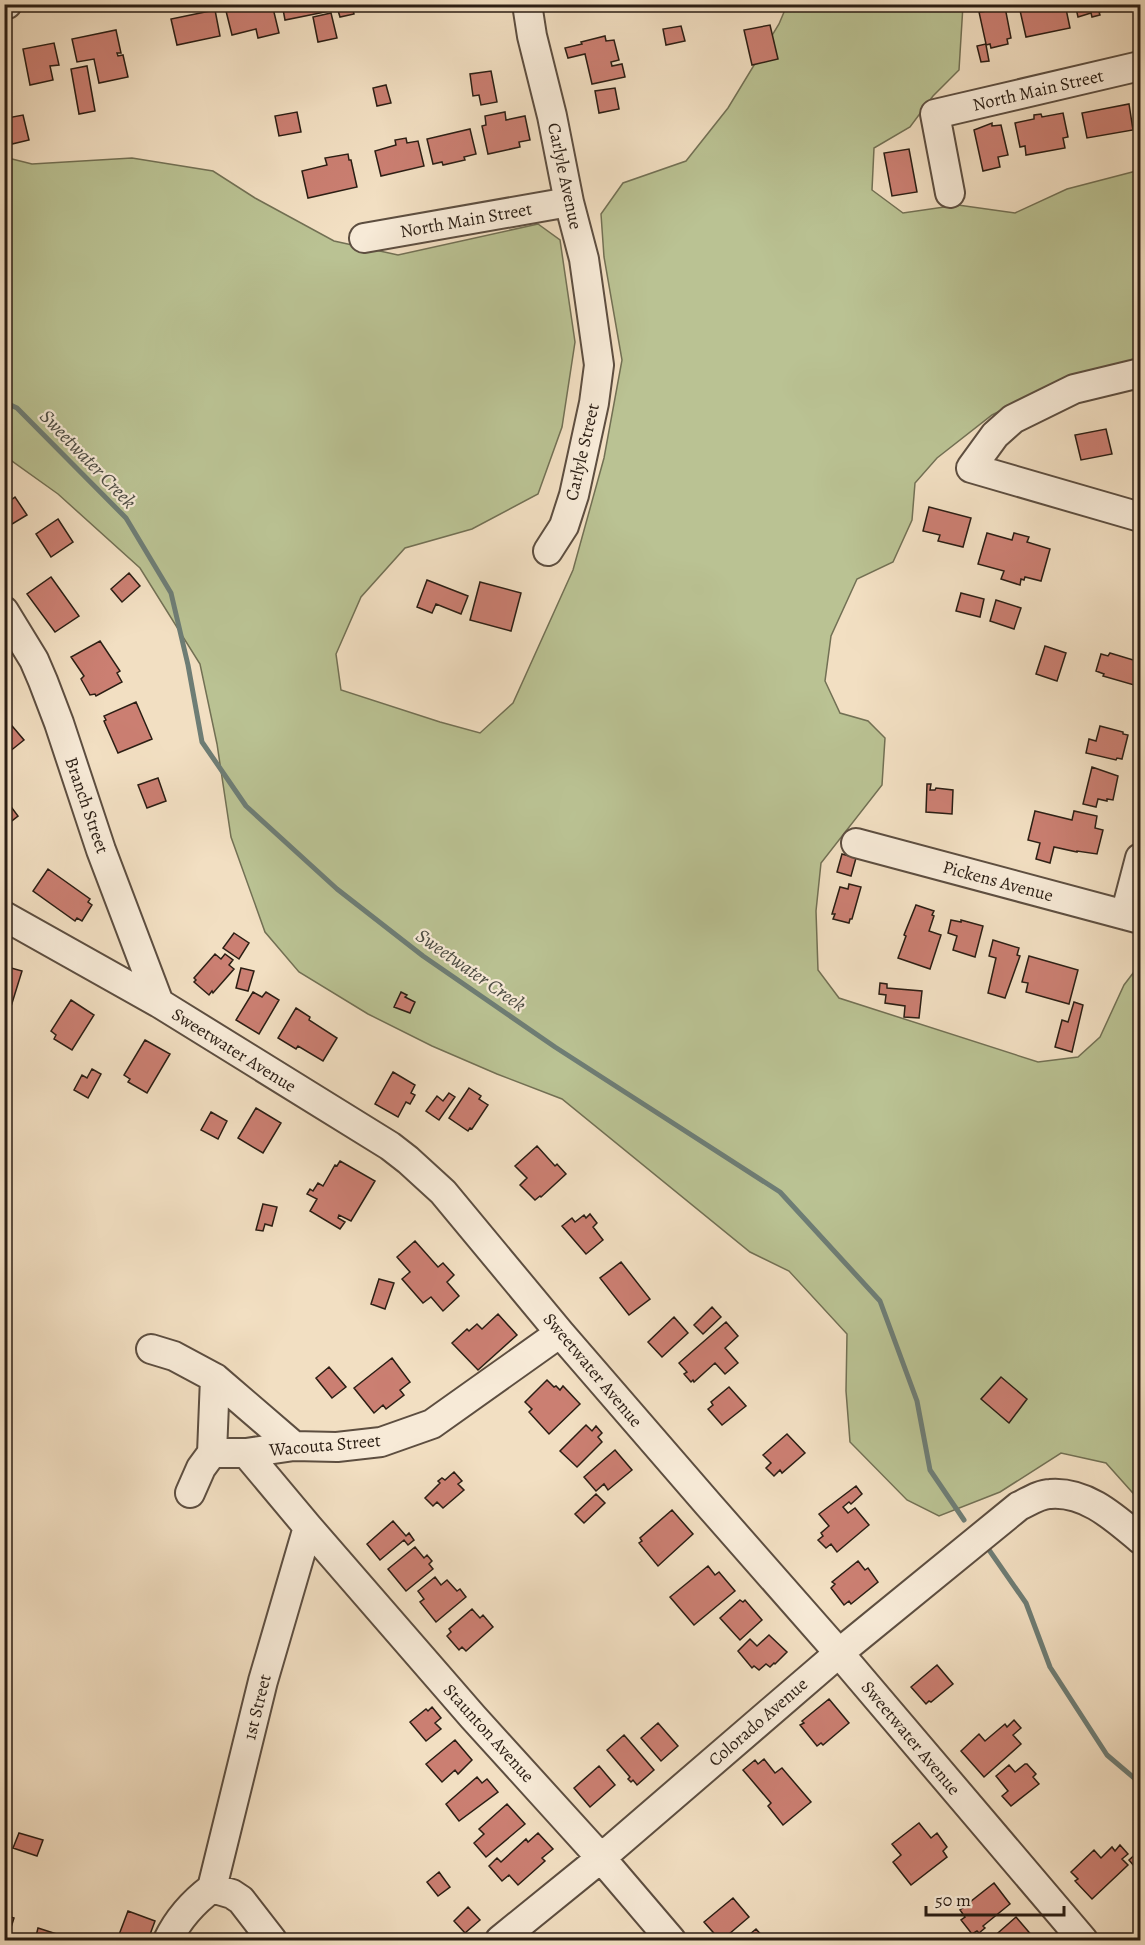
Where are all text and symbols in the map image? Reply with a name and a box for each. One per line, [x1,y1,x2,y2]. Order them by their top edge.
street label: North Main Street [970,63,1106,117]
street label: Carlyle Avenue [542,120,588,232]
street label: North Main Street [398,197,534,243]
street label: Carlyle Street [559,401,605,503]
water label: Sweetwater Creek [34,403,142,515]
street label: Branch Street [59,754,115,857]
street label: Pickens Avenue [940,855,1056,907]
water label: Sweetwater Creek [411,922,532,1018]
street label: Sweetwater Avenue [167,1002,301,1098]
street label: Sweetwater Avenue [538,1308,648,1432]
street label: Wacouta Street [267,1428,382,1462]
street label: 1st Street [237,1671,277,1742]
street label: Colorado Avenue [703,1672,813,1772]
street label: Sweetwater Avenue [856,1676,966,1800]
street label: Staunton Avenue [438,1678,540,1788]
scale bar [926,1879,1064,1917]
text: 50 m [935,1888,971,1912]

